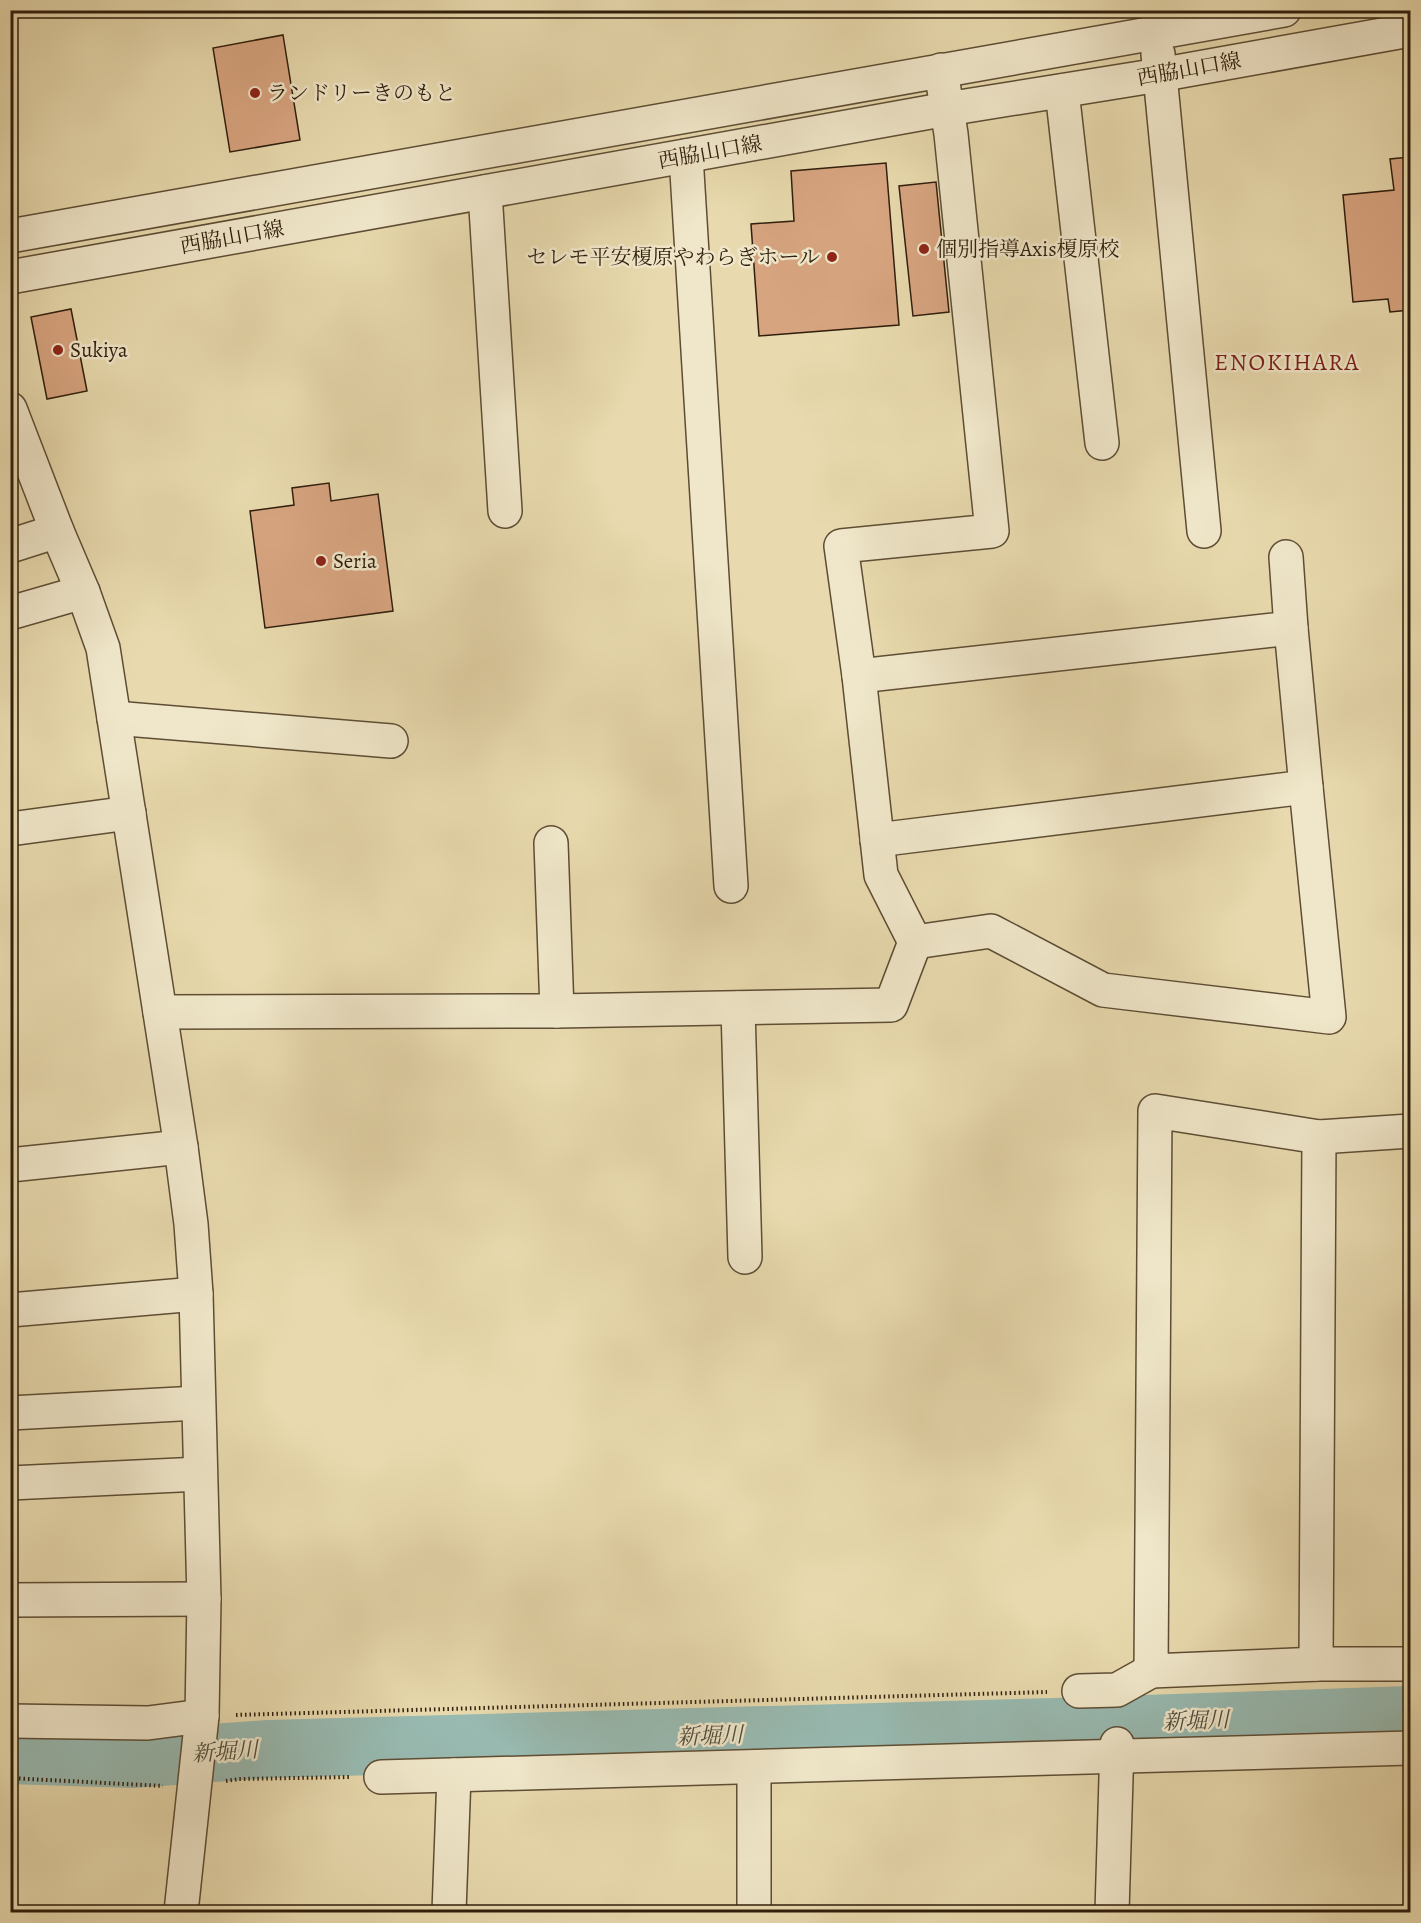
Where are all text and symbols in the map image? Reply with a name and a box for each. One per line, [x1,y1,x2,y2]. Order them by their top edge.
street label: 西脇山口線 [1135,46,1243,92]
place label: ランドリーきのもと [267,79,456,107]
marker: ランドリーきのもと [248,86,262,100]
street label: 西脇山口線 [656,129,764,175]
street label: 西脇山口線 [178,214,286,260]
place label: 個別指導Axis榎原校 [936,235,1120,263]
marker: 個別指導Axis榎原校 [917,242,931,256]
place label: セレモ平安榎原やわらぎホール [526,243,820,271]
marker: セレモ平安榎原やわらぎホール [825,250,839,264]
place label: Sukiya [70,336,128,364]
marker: Sukiya [51,343,65,357]
district label: ENOKIHARA [1214,346,1360,378]
place label: Seria [333,547,377,575]
marker: Seria [314,554,328,568]
water label: 新堀川 [1162,1705,1231,1737]
water label: 新堀川 [676,1720,745,1752]
water label: 新堀川 [191,1735,261,1769]

